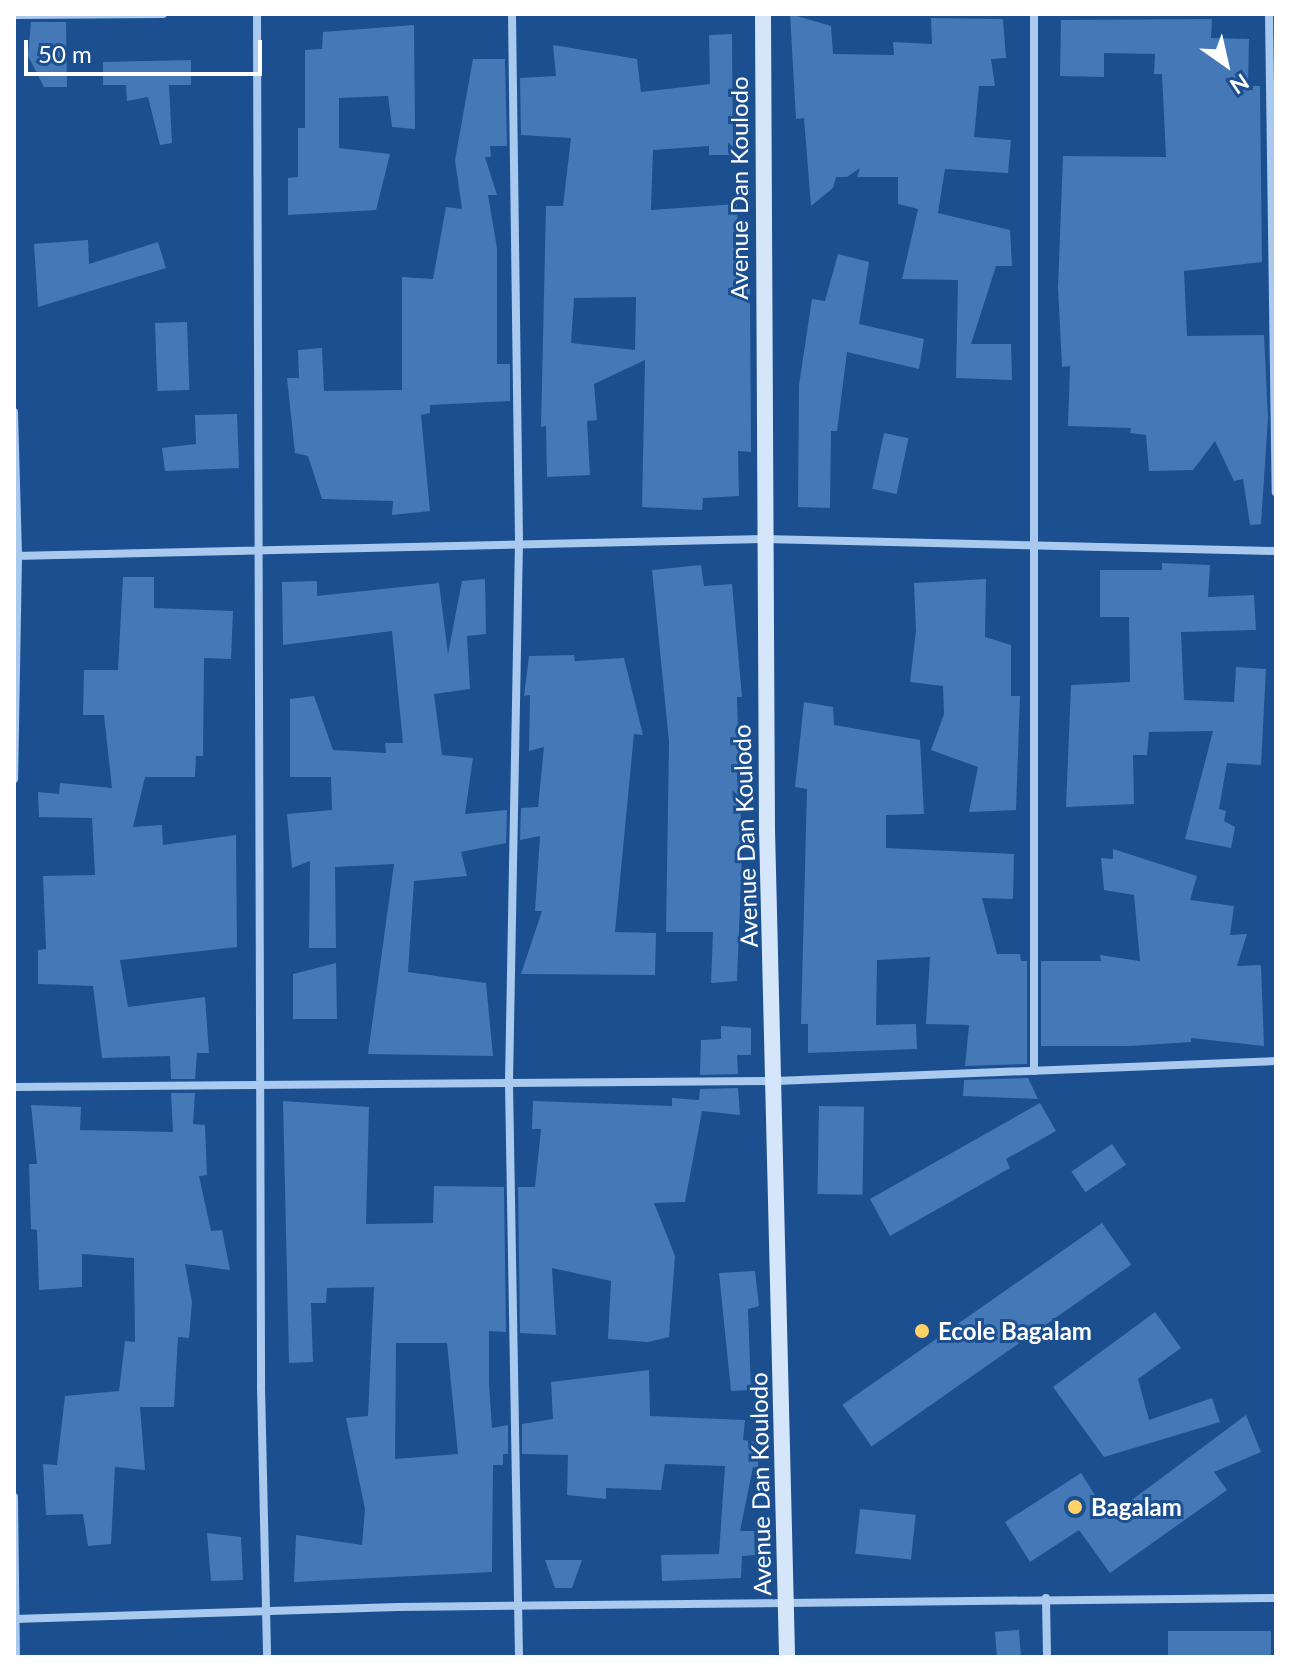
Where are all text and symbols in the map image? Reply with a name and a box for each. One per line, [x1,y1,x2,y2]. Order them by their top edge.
scale bar [28,24,266,74]
north arrow [1186,24,1266,104]
text: 50 m [38,39,92,68]
text: N [1225,68,1254,100]
street label: Avenue Dan Koulodo [725,76,753,300]
street label: Avenue Dan Koulodo [727,724,763,948]
place label: Ecole Bagalam [938,1317,1092,1345]
marker: Ecole Bagalam [913,1322,931,1340]
street label: Avenue Dan Koulodo [744,1372,776,1596]
place label: Bagalam [1091,1493,1182,1521]
marker: Bagalam [1066,1498,1084,1516]

